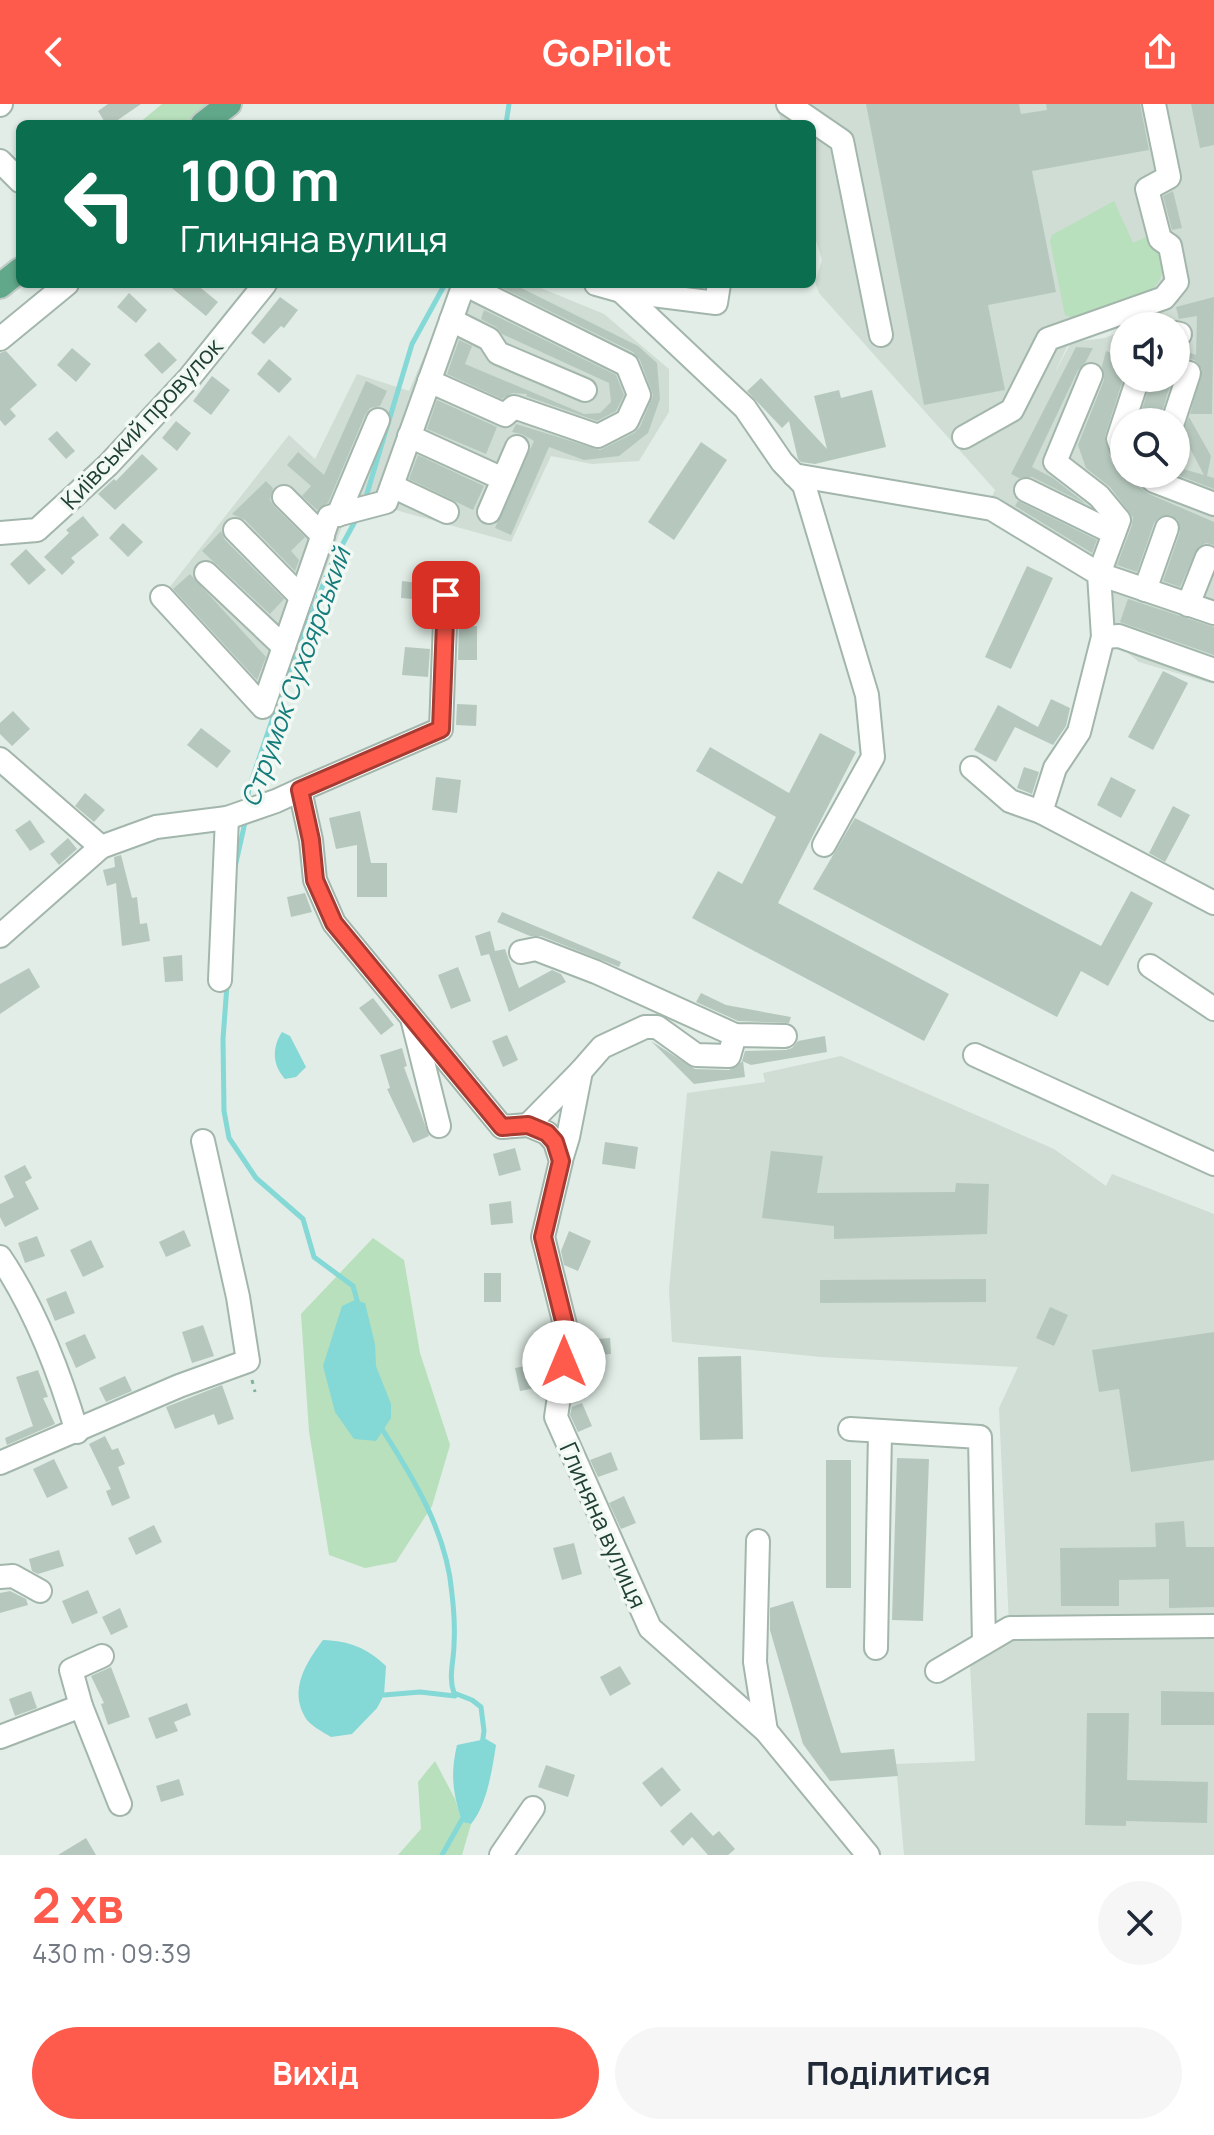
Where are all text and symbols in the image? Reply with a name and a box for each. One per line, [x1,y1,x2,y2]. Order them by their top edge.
text: GoPilot [542,28,672,77]
icon: back [32,30,76,74]
icon: share [1138,30,1182,74]
text: 100 m [180,141,340,218]
icon: left [48,152,152,256]
text: Глиняна вулиця [180,214,448,263]
map controls [1110,312,1190,488]
button: sound [1110,312,1190,392]
street label: Київський провулок [53,329,230,516]
button: search [1110,408,1190,488]
water label: Струмок Сухоярський [231,540,359,812]
pin [412,561,480,629]
icon: arrive [424,573,468,617]
position arrow [522,1320,606,1404]
street label: Глиняна вулиця [553,1437,655,1613]
text: 2 хв [32,1872,124,1937]
button: close [1098,1881,1182,1965]
text: 430 m · 09:39 [32,1935,191,1971]
button: Вихід [32,2027,599,2119]
button: Поділитися [615,2027,1182,2119]

